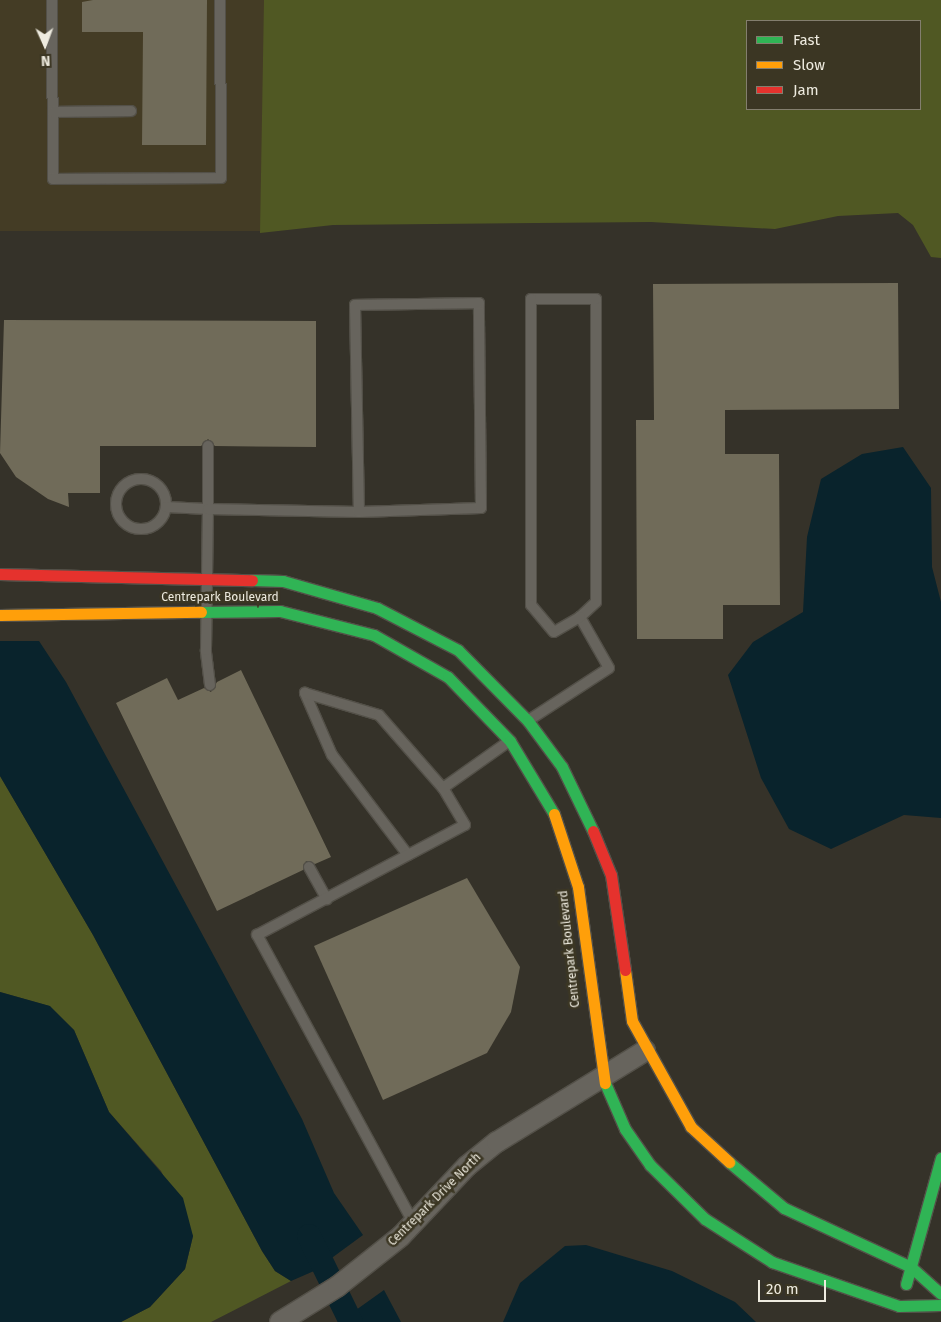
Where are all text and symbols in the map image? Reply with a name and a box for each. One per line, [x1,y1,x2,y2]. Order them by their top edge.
north arrow [20,20,70,70]
legend [746,20,921,110]
text: Fast [793,31,820,49]
text: N [41,52,50,69]
text: Slow [793,56,825,74]
text: Jam [793,81,819,99]
street label: Centrepark Boulevard [161,591,279,605]
street label: Centrepark Boulevard [557,890,583,1008]
street label: Centrepark Drive North [386,1151,484,1249]
scale bar [761,1270,828,1302]
text: 20 m [766,1280,799,1298]

